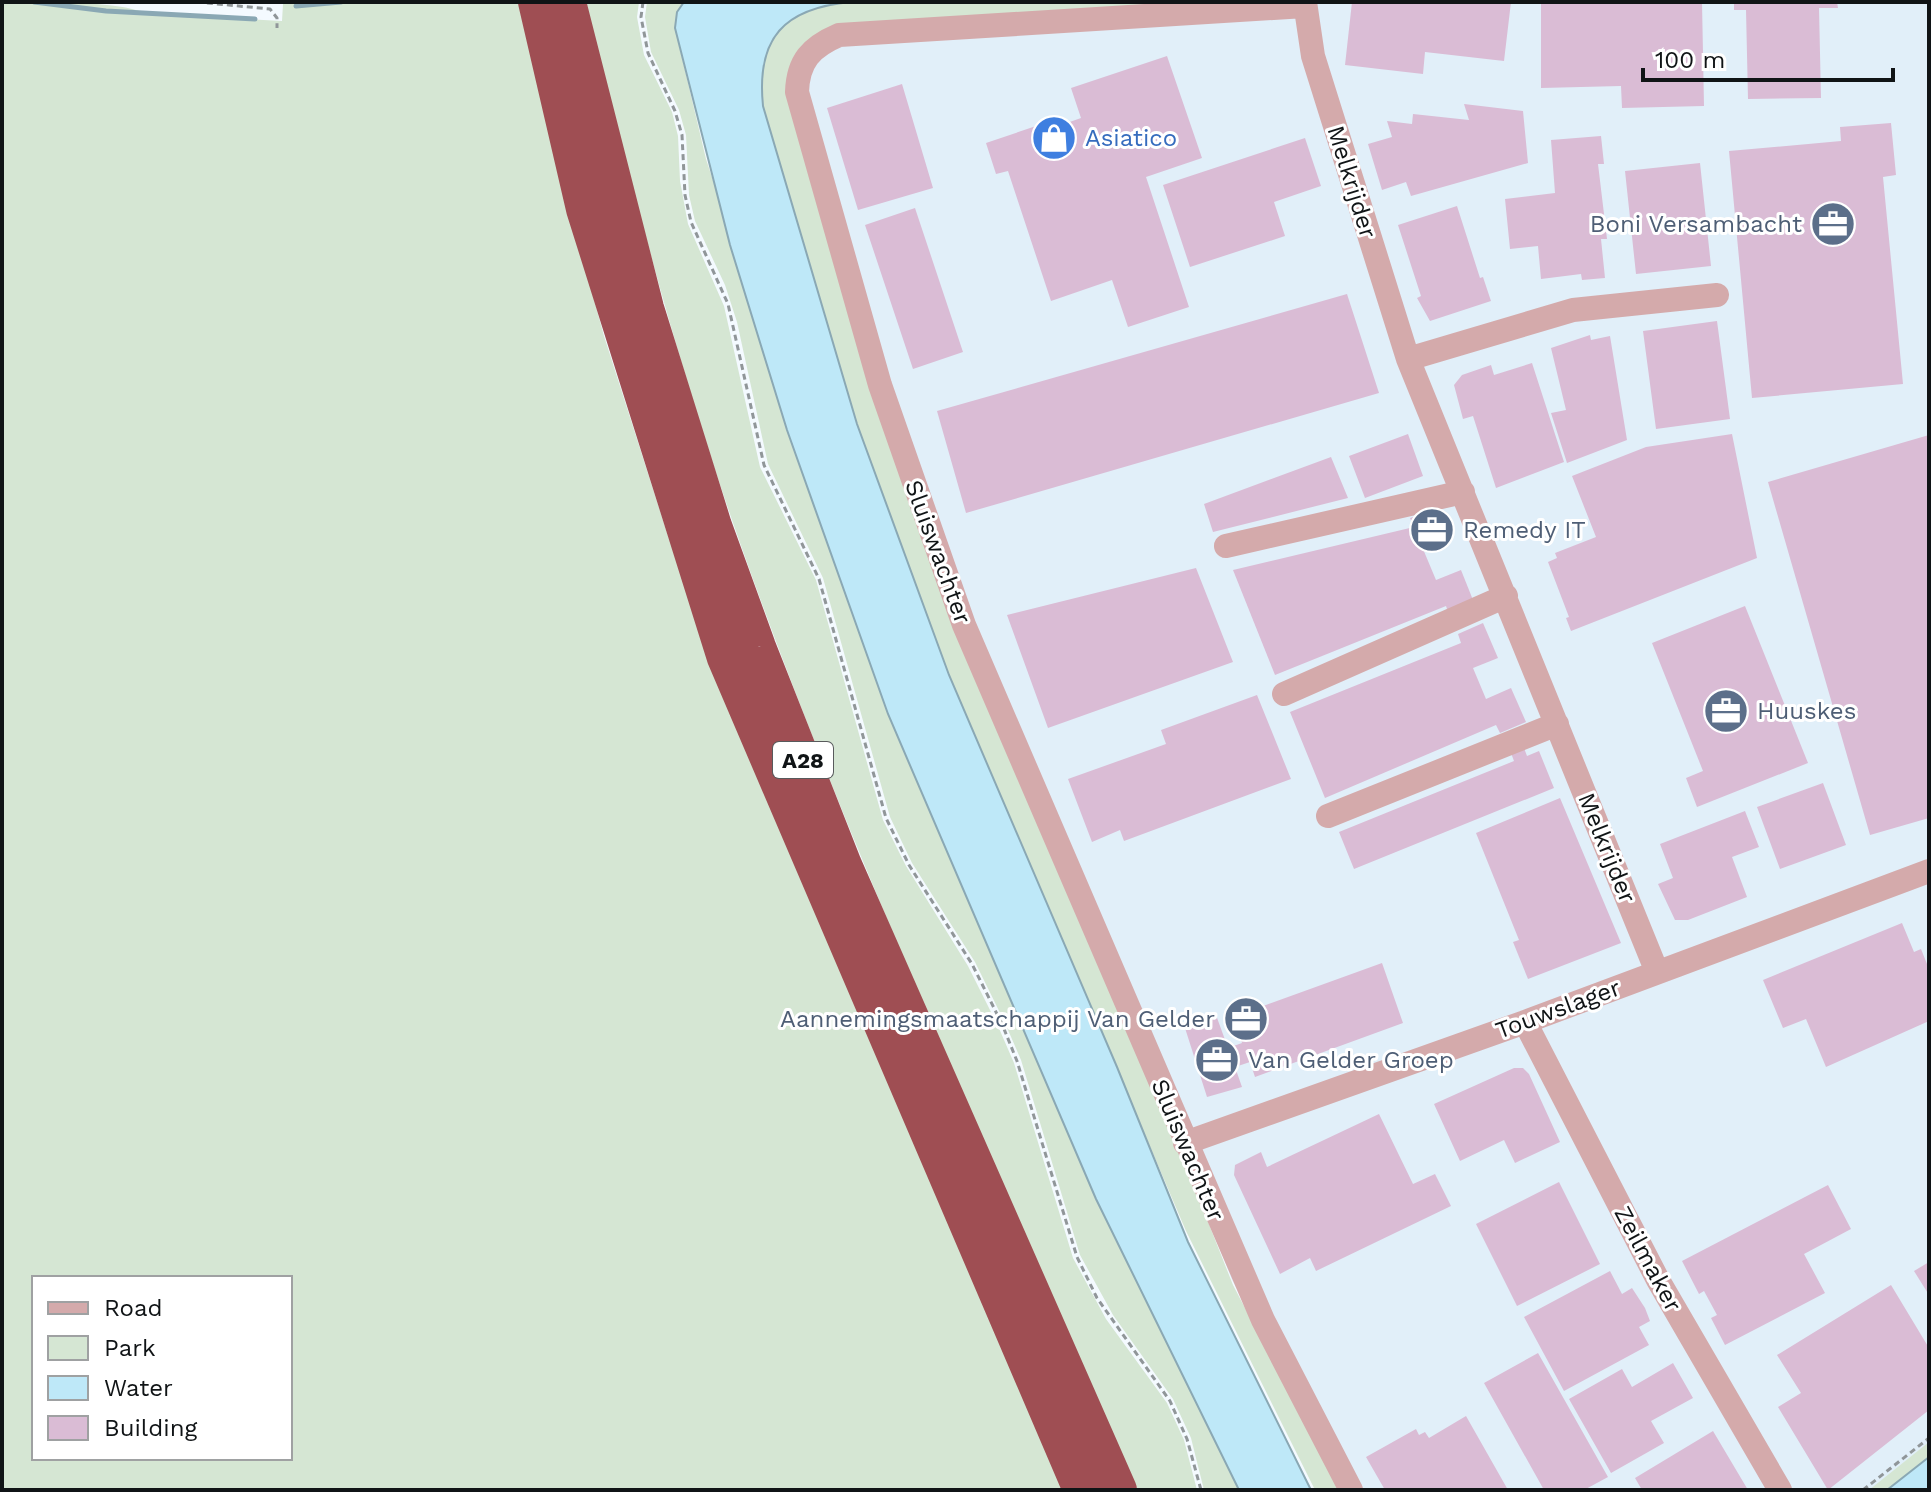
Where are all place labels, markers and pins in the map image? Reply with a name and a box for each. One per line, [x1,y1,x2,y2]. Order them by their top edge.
shop icon: Asiatico [1030,114,1078,162]
place label: Asiatico [1085,124,1177,152]
office icon: Boni Versambacht [1809,200,1857,248]
place label: Boni Versambacht [1590,210,1802,238]
office icon: Remedy IT [1408,506,1456,554]
place label: Remedy IT [1463,516,1586,544]
office icon: Huuskes [1702,687,1750,735]
place label: Huuskes [1757,697,1856,725]
office icon: Aannemingsmaatschappij Van Gelder [1222,995,1270,1043]
place label: Aannemingsmaatschappij Van Gelder [780,1005,1215,1033]
office icon: Van Gelder Groep [1193,1036,1241,1084]
place label: Van Gelder Groep [1248,1046,1454,1074]

